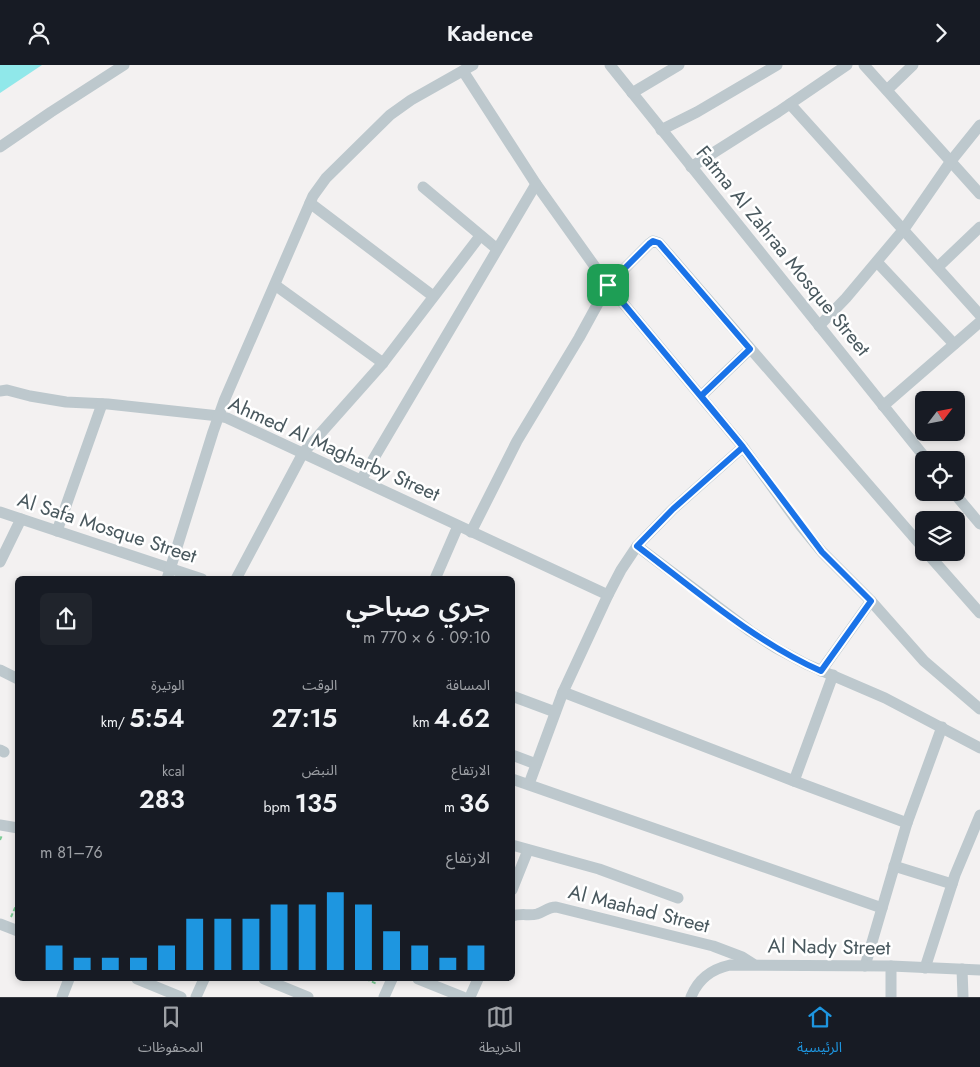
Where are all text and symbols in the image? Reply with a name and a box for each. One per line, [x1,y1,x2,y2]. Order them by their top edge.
text: Kadence [447,17,533,49]
icon: person [25,19,53,47]
icon: forward [927,19,955,47]
street label: Fatma Al Zahraa Mosque Street [689,140,877,362]
pin [587,264,629,306]
icon: arrive [594,271,622,299]
street label: Ahmed Al Magharby Street [224,389,445,509]
north arrow [915,391,965,441]
map controls [915,391,965,561]
button: locate [915,451,965,501]
street label: Al Safa Mosque Street [14,485,201,571]
button: layers [915,511,965,561]
text: جري صباحي [346,586,490,627]
button: share [40,593,92,645]
text: 09:10 · 6 × 770 m [363,626,490,649]
text: الوتيرة [151,675,185,695]
text: الوقت [302,675,337,695]
text: المسافة [446,675,490,695]
text: 5:54 [129,700,185,736]
text: 27:15 [271,700,337,736]
text: 4.62 [434,700,490,736]
text: /km [101,712,129,732]
text: km [413,712,434,732]
text: النبض [302,760,337,780]
text: الارتفاع [452,760,490,780]
text: kcal [162,761,185,781]
text: 283 [139,781,185,817]
text: 135 [295,785,337,821]
text: 36 [459,785,490,821]
text: bpm [264,797,295,817]
text: m [444,797,459,817]
text: 76–81 m [40,841,103,864]
text: الارتفاع [446,846,490,869]
street label: Al Maahad Street [565,877,713,941]
street label: Al Nady Street [767,931,891,963]
tab: المحفوظات [138,1003,203,1062]
tab: الخريطة [479,1003,521,1062]
tab: الرئيسية [797,1003,842,1062]

